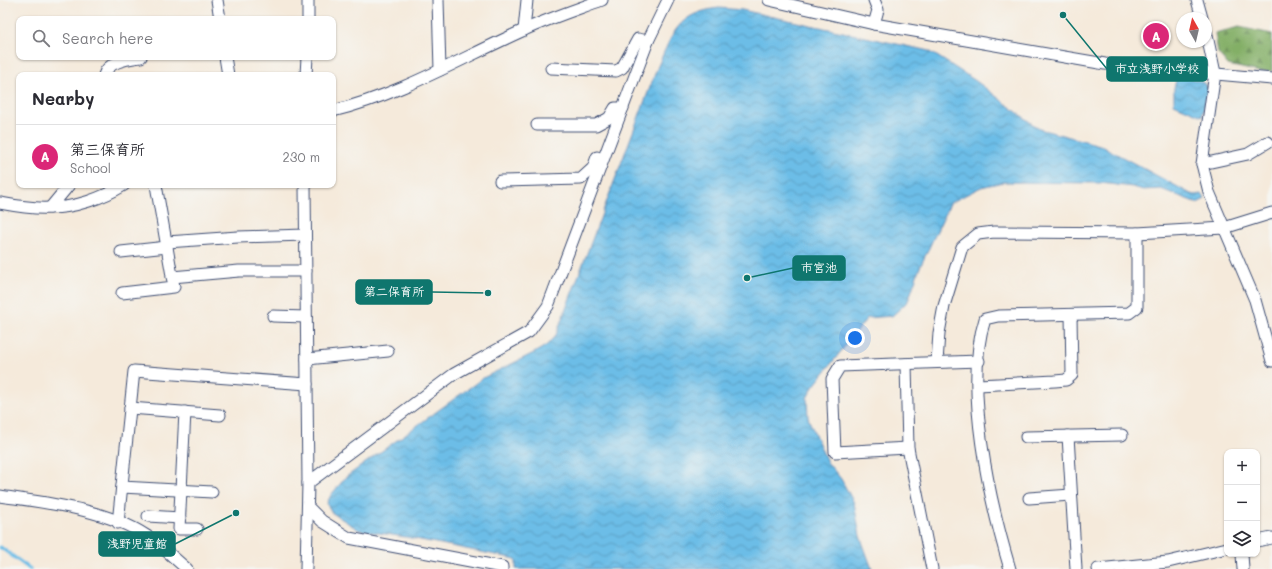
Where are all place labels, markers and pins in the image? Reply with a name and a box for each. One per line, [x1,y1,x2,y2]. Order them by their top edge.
pin: A [1143,21,1169,51]
callout: 市立浅野小学校 [1107,57,1207,81]
callout: 市宮池 [793,256,845,280]
callout: 第二保育所 [356,280,432,304]
callout: 浅野児童館 [99,532,175,556]

